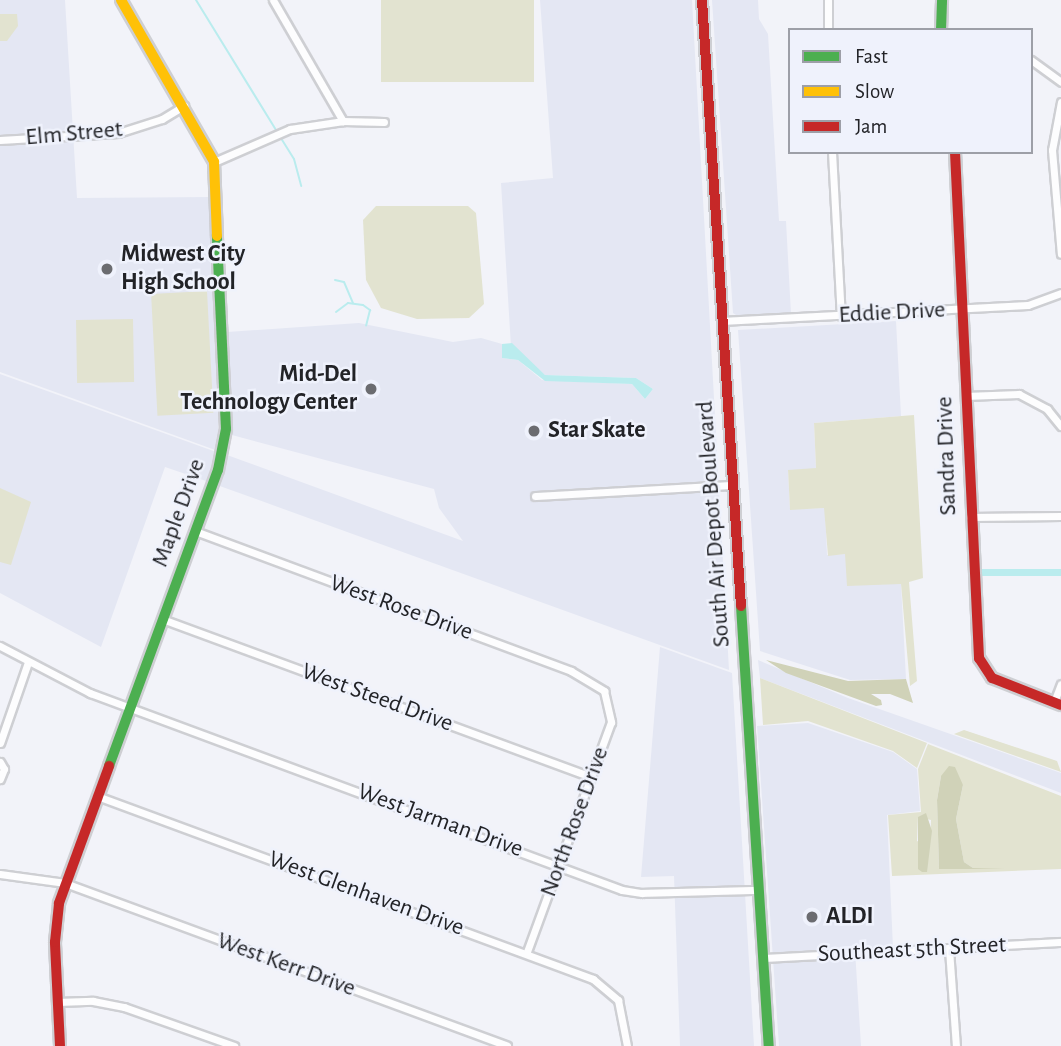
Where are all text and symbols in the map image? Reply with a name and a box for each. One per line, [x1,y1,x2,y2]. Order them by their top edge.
legend [788,28,1033,154]
text: Fast [855,46,888,67]
text: Slow [855,81,894,102]
street label: Elm Street [24,115,124,153]
text: Jam [855,116,887,137]
place label: Midwest City High School [121,241,245,297]
marker: Midwest City High School [99,261,115,277]
street label: Eddie Drive [838,296,946,330]
place label: Mid-Del Technology Center [180,361,357,417]
marker: Mid-Del Technology Center [363,381,379,397]
street label: Sandra Drive [931,396,963,516]
street label: South Air Depot Boulevard [691,400,737,648]
place label: Star Skate [548,417,646,445]
marker: Star Skate [526,423,542,439]
street label: Maple Drive [146,455,212,571]
street label: West Rose Drive [326,569,476,647]
street label: West Steed Drive [297,657,457,739]
street label: North Rose Drive [535,743,615,901]
street label: West Jarman Drive [353,778,527,864]
street label: West Glenhaven Drive [264,845,468,943]
place label: ALDI [826,903,873,931]
marker: ALDI [804,909,820,925]
street label: West Kerr Drive [213,927,359,1003]
street label: Southeast 5th Street [817,931,1007,969]

